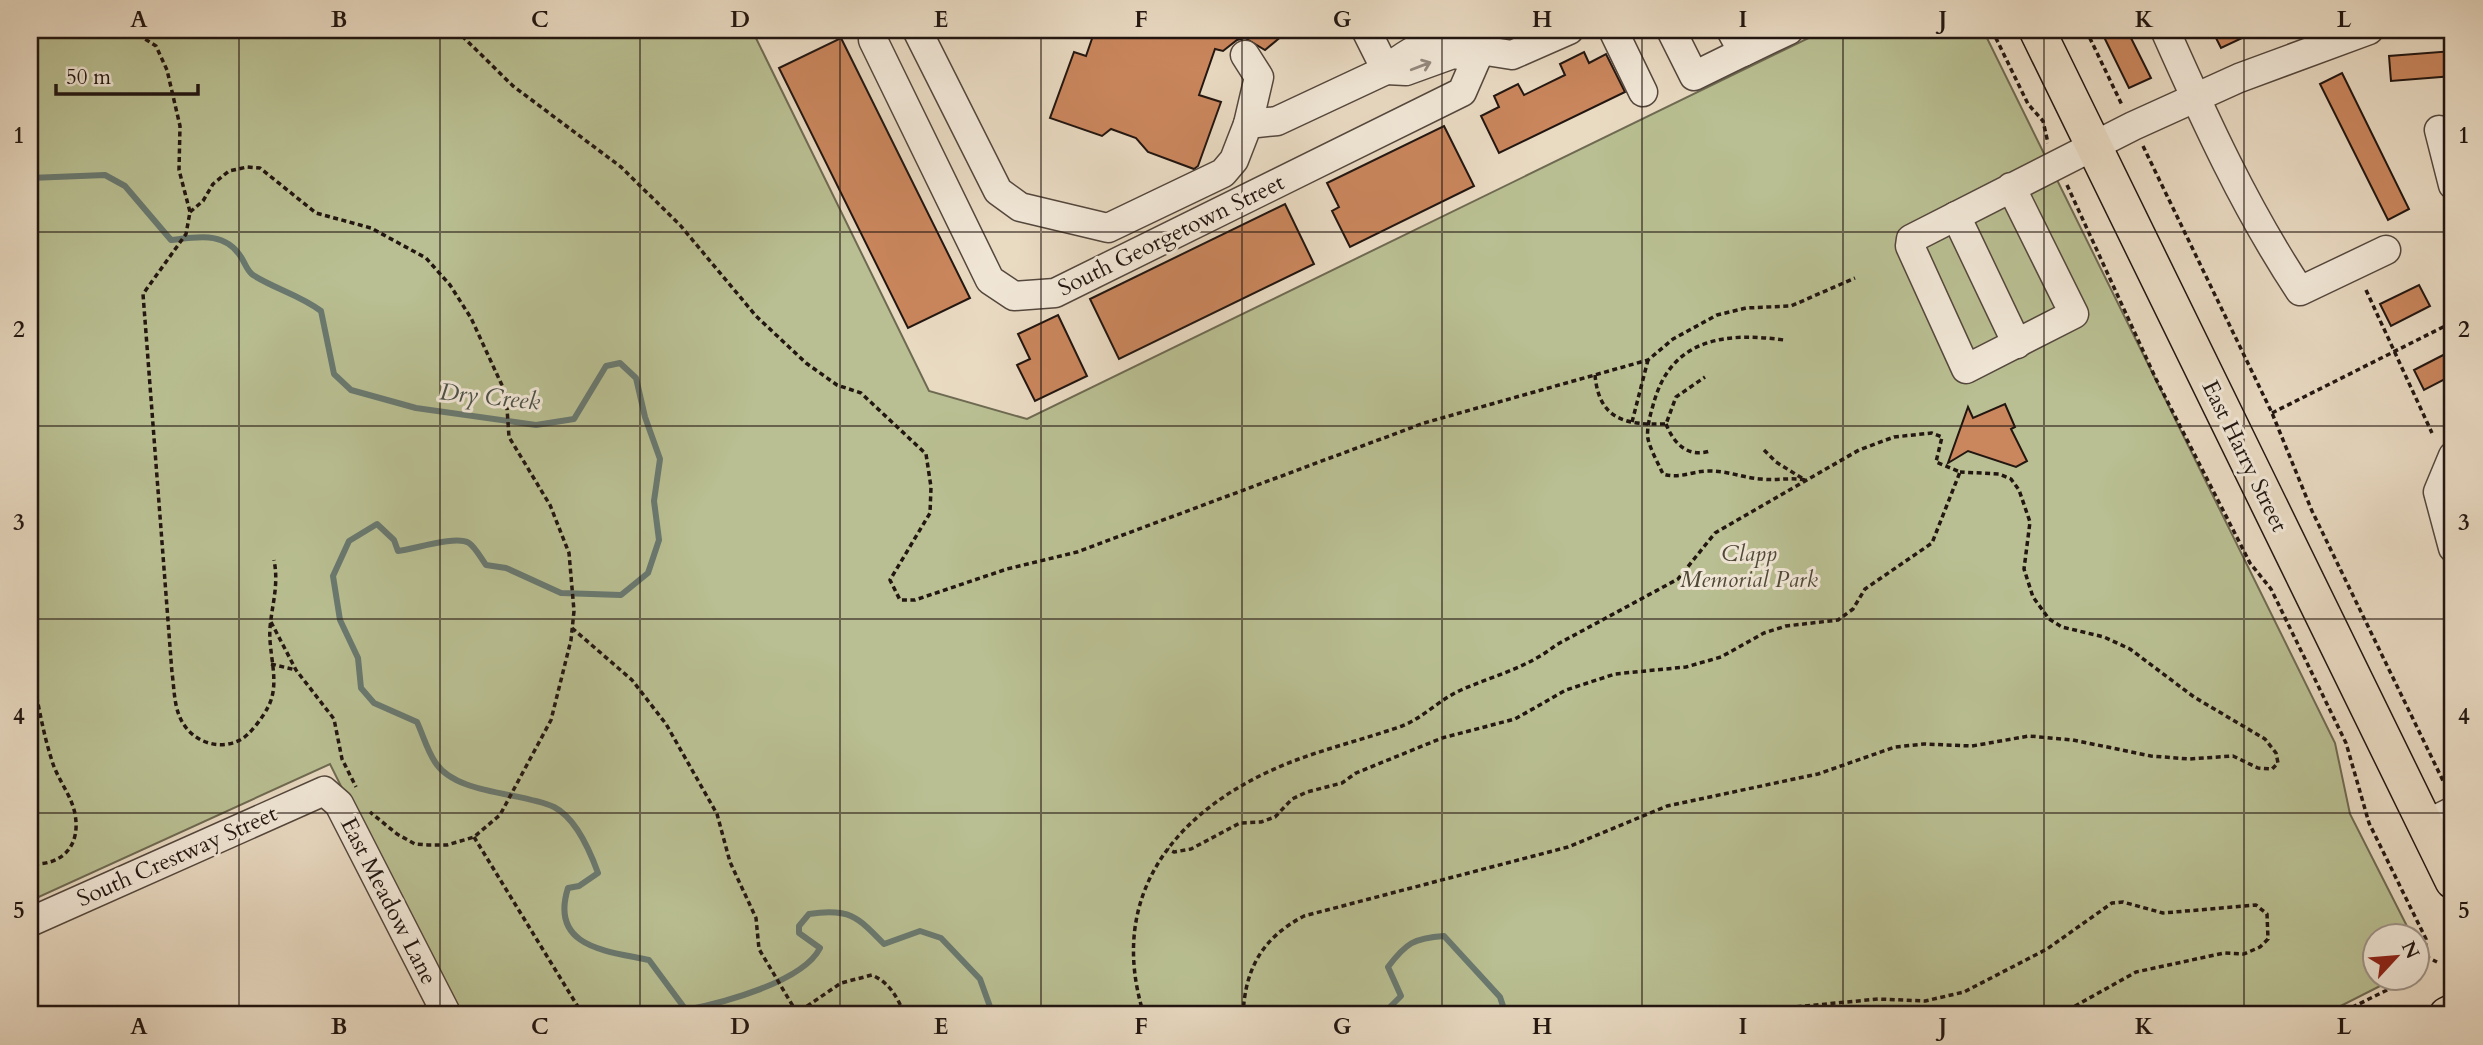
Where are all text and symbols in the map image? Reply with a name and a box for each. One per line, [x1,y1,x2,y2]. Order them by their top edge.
text: A [130,4,148,35]
text: B [331,4,347,35]
text: C [531,4,549,35]
text: D [730,4,750,35]
text: E [934,4,948,35]
text: F [1134,4,1148,35]
text: G [1333,4,1352,35]
text: H [1532,4,1552,35]
text: I [1739,4,1747,35]
text: J [1936,4,1947,35]
text: K [2135,4,2154,35]
text: L [2337,4,2352,35]
scale bar [56,52,198,96]
one-way arrow [1409,58,1431,71]
text: 50 m [66,63,111,92]
text: 1 [13,120,25,151]
text: 1 [2458,120,2470,151]
street label: South Georgetown Street [1053,167,1289,303]
text: 2 [13,314,25,345]
text: 2 [2458,314,2470,345]
water label: Dry Creek [438,375,542,419]
street label: East Harry Street [2195,375,2295,537]
text: 3 [13,507,25,538]
text: 3 [2458,507,2470,538]
park label: Clapp Memorial Park [1680,538,1819,595]
text: 4 [13,701,25,732]
text: 4 [2458,701,2470,732]
street label: South Crestway Street [72,798,282,914]
street label: East Meadow Lane [333,812,445,990]
text: 5 [13,895,25,926]
text: 5 [2458,895,2470,926]
north arrow [2360,922,2430,992]
text: N [2395,937,2426,964]
text: A [130,1011,148,1042]
text: B [331,1011,347,1042]
text: C [531,1011,549,1042]
text: D [730,1011,750,1042]
text: E [934,1011,948,1042]
text: F [1134,1011,1148,1042]
text: G [1333,1011,1352,1042]
text: H [1532,1011,1552,1042]
text: I [1739,1011,1747,1042]
text: J [1936,1011,1947,1042]
text: K [2135,1011,2154,1042]
text: L [2337,1011,2352,1042]

